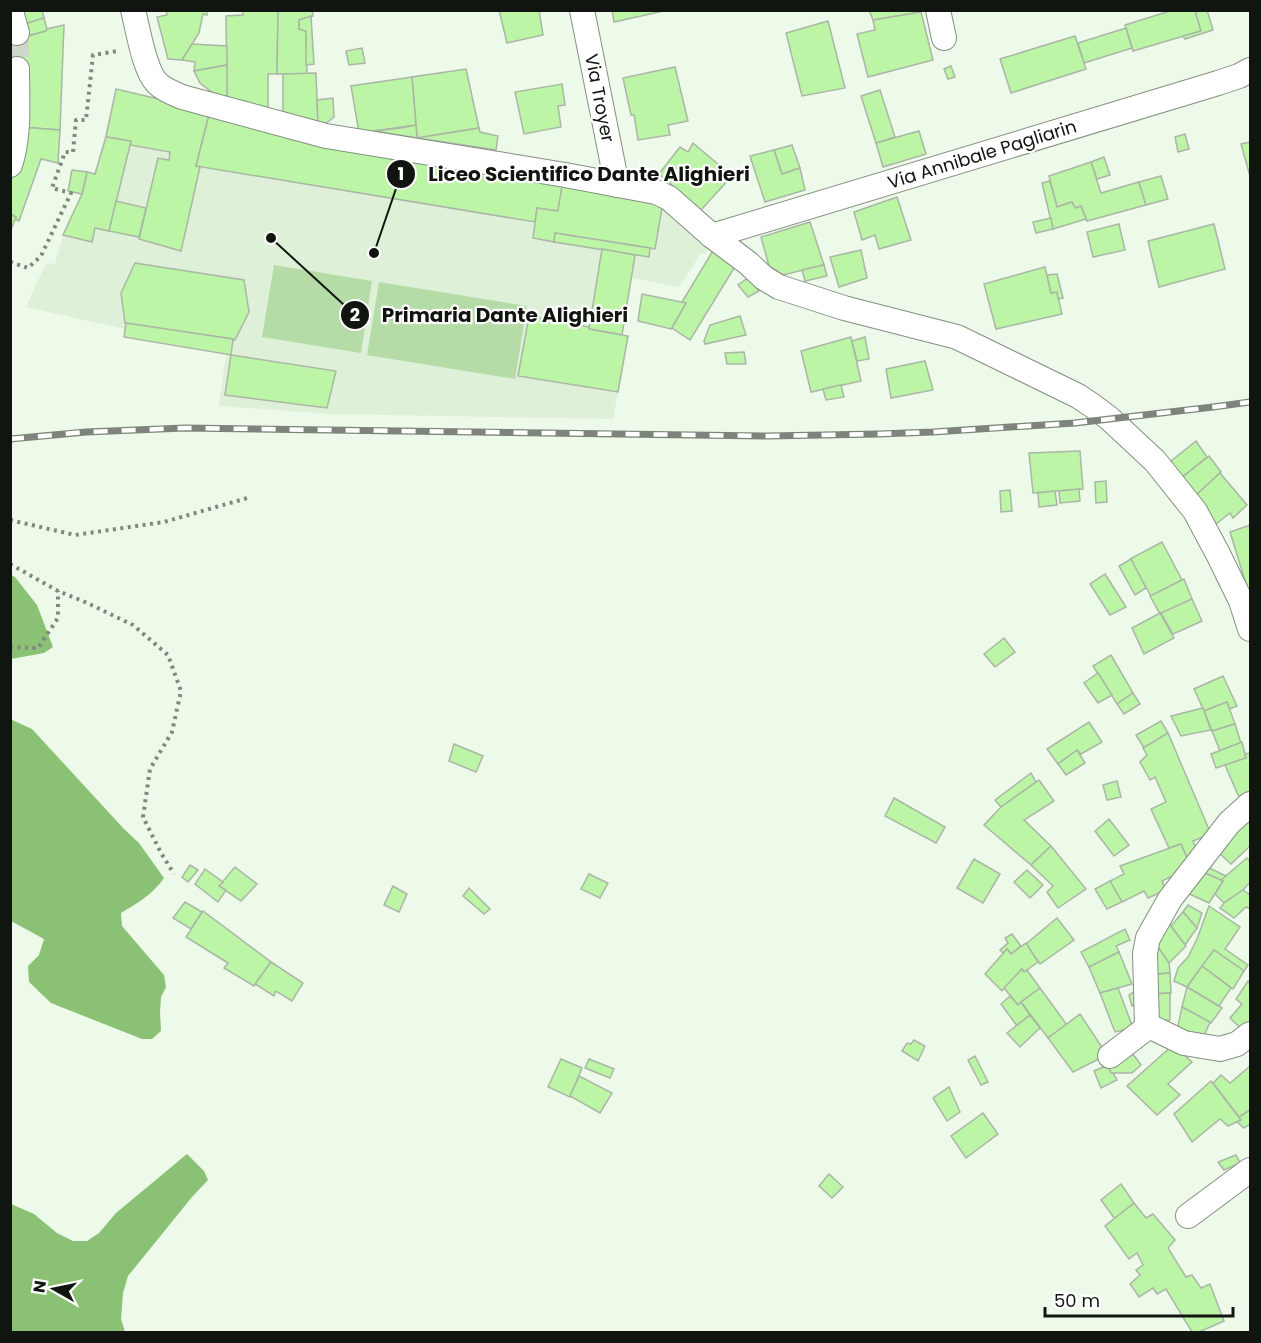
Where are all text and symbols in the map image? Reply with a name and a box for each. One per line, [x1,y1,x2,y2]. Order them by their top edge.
street label: Via Troyer [579,52,621,145]
street label: Via Annibale Pagliarin [884,113,1080,195]
callout: Liceo Scientifico Dante Alighieri [386,155,762,193]
text: Liceo Scientifico Dante Alighieri [428,160,750,188]
text: 1 [398,161,404,186]
callout: Primaria Dante Alighieri [340,296,641,334]
text: Primaria Dante Alighieri [382,301,628,329]
text: 2 [350,302,360,327]
north arrow [24,1259,84,1319]
text: N [27,1279,52,1294]
scale bar [1045,1280,1232,1318]
text: 50 m [1054,1288,1100,1313]

